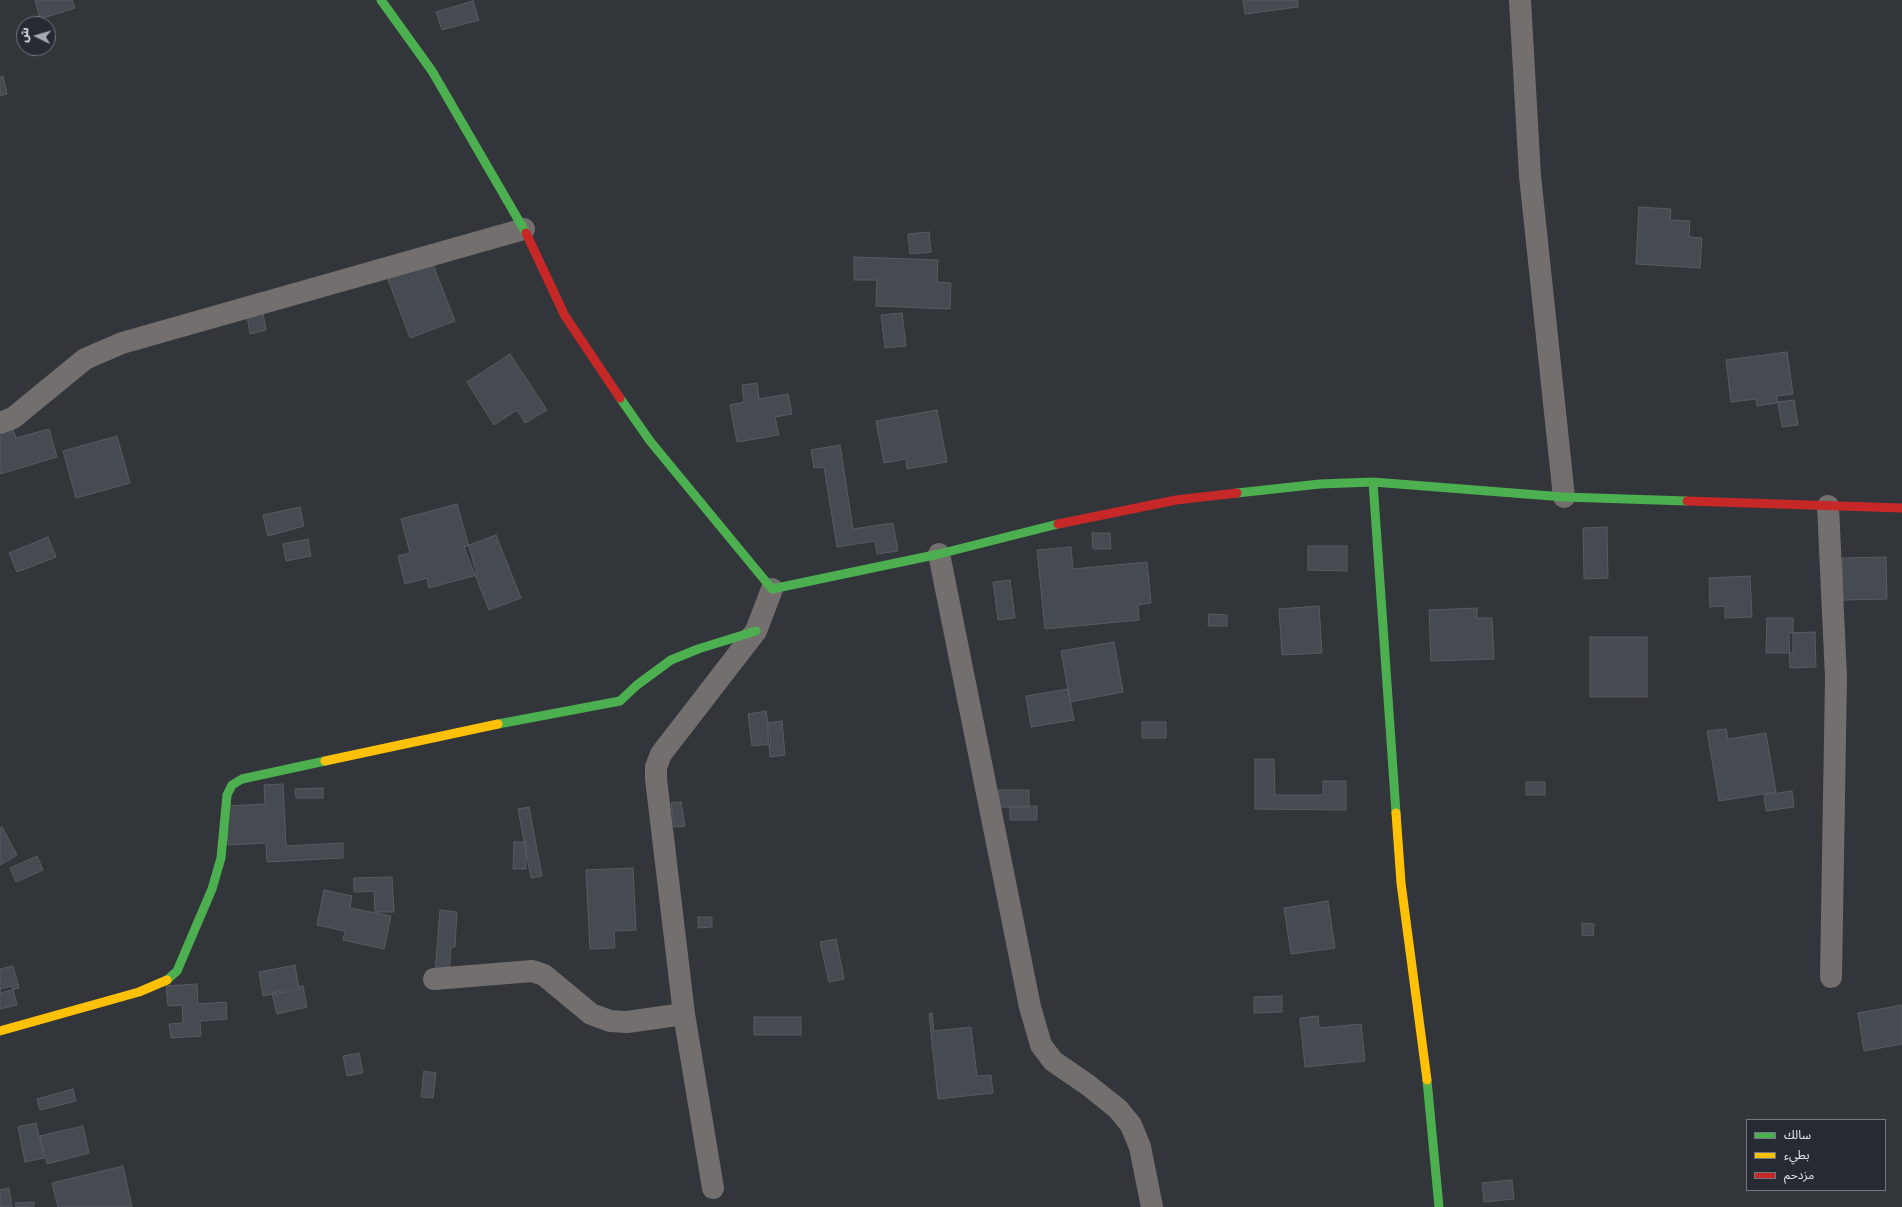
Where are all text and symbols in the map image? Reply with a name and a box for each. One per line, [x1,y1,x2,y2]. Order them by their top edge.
north arrow [16,16,56,56]
text: ش [18,27,31,43]
legend [1746,1119,1886,1191]
text: سالك [1784,1129,1811,1141]
text: بطيء [1784,1149,1810,1161]
text: مزدحم [1784,1169,1814,1181]

